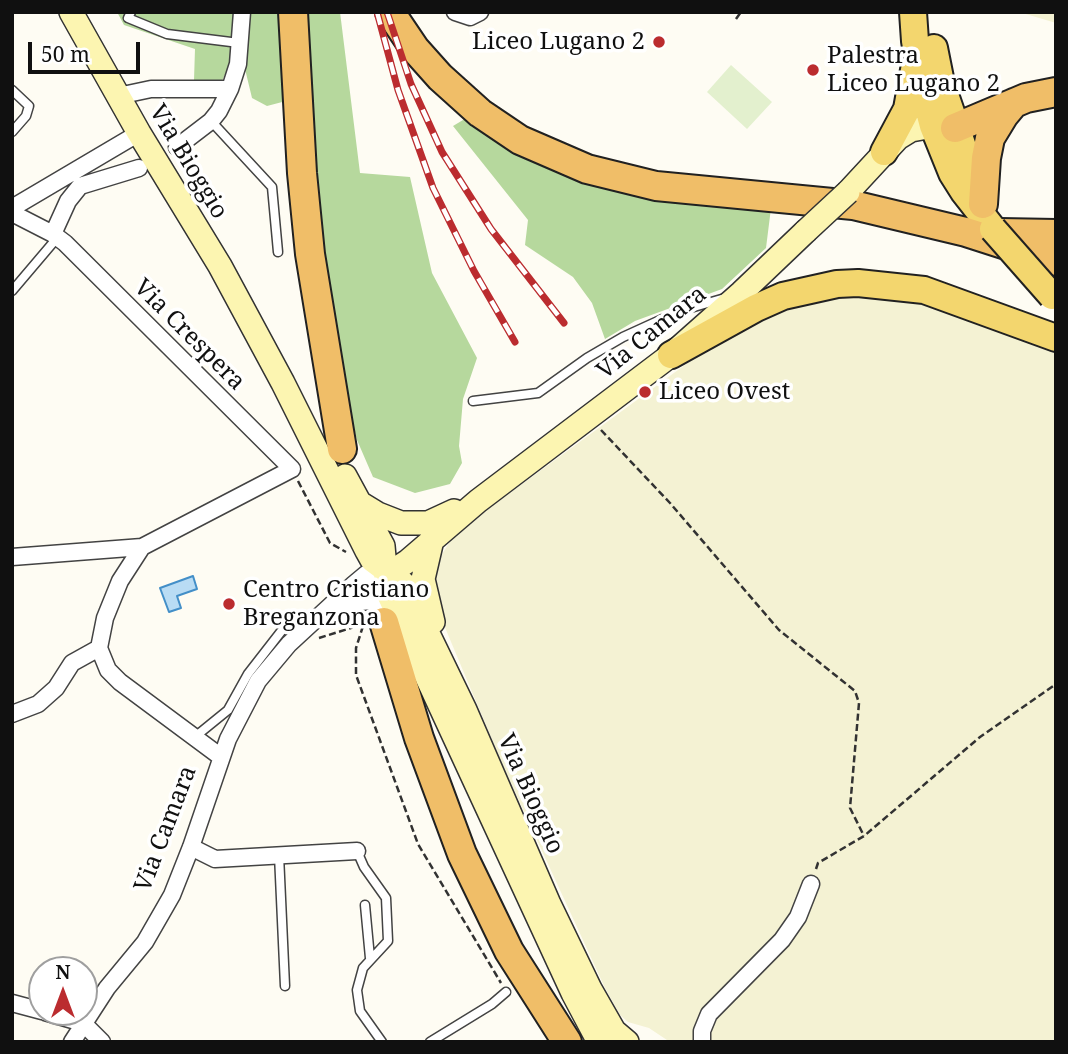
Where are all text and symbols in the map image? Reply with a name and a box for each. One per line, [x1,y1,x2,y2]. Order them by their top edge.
scale bar [32,28,144,72]
place label: Liceo Lugano 2 [472,28,645,56]
marker: Liceo Lugano 2 [651,34,667,50]
text: 50 m [41,40,90,68]
place label: Palestra Liceo Lugano 2 [827,42,1000,98]
marker: Palestra Liceo Lugano 2 [805,62,821,78]
street label: Via Bioggio [143,100,233,224]
street label: Via Crespera [127,273,251,397]
street label: Via Camara [591,280,713,386]
place label: Liceo Ovest [659,378,790,406]
marker: Liceo Ovest [637,384,653,400]
place label: Centro Cristiano Breganzona [243,576,429,632]
marker: Centro Cristiano Breganzona [221,596,237,612]
street label: Via Bioggio [491,730,569,858]
street label: Via Camara [129,762,203,896]
north arrow [28,956,98,1026]
text: N [56,959,70,985]

